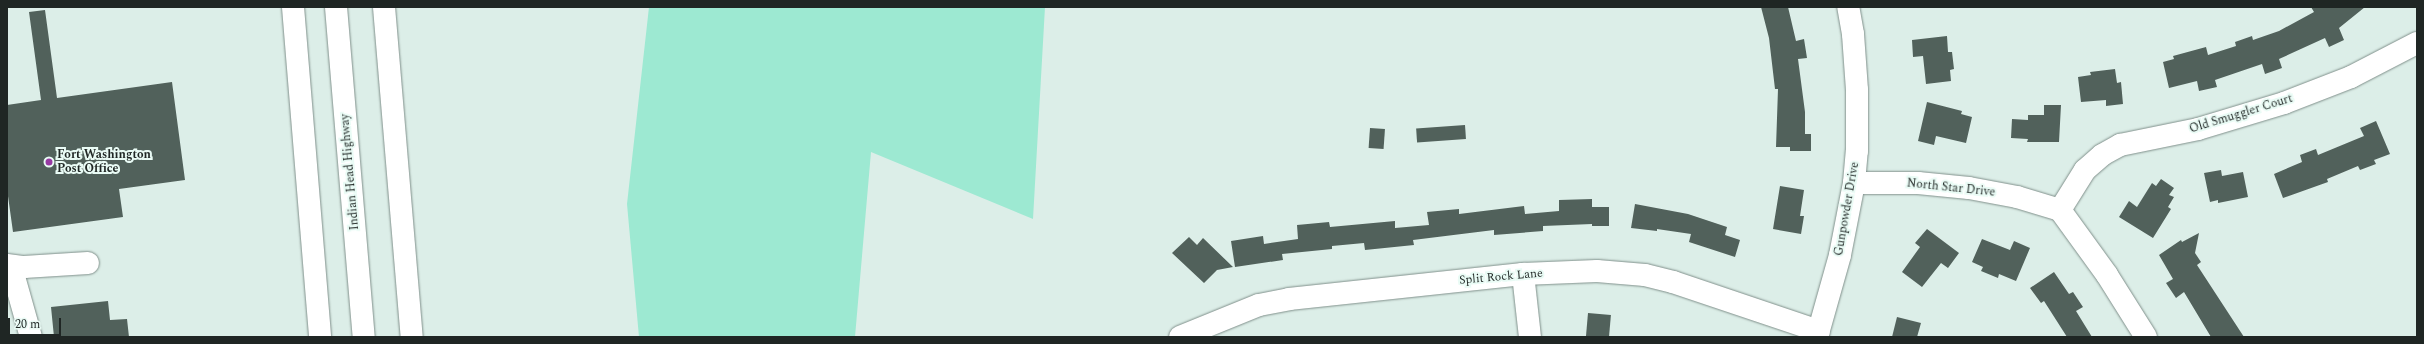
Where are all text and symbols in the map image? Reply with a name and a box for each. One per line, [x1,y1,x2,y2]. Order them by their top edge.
street label: Old Smuggler Court [2188,91,2294,137]
street label: Indian Head Highway [338,113,362,231]
place label: Fort Washington Post Office [57,148,151,176]
marker: Fort Washington Post Office [44,157,54,167]
street label: Gunpowder Drive [1832,161,1862,257]
street label: North Star Drive [1906,176,1996,200]
street label: Split Rock Lane [1459,266,1543,288]
scale bar [10,310,63,336]
text: 20 m [15,315,40,334]

